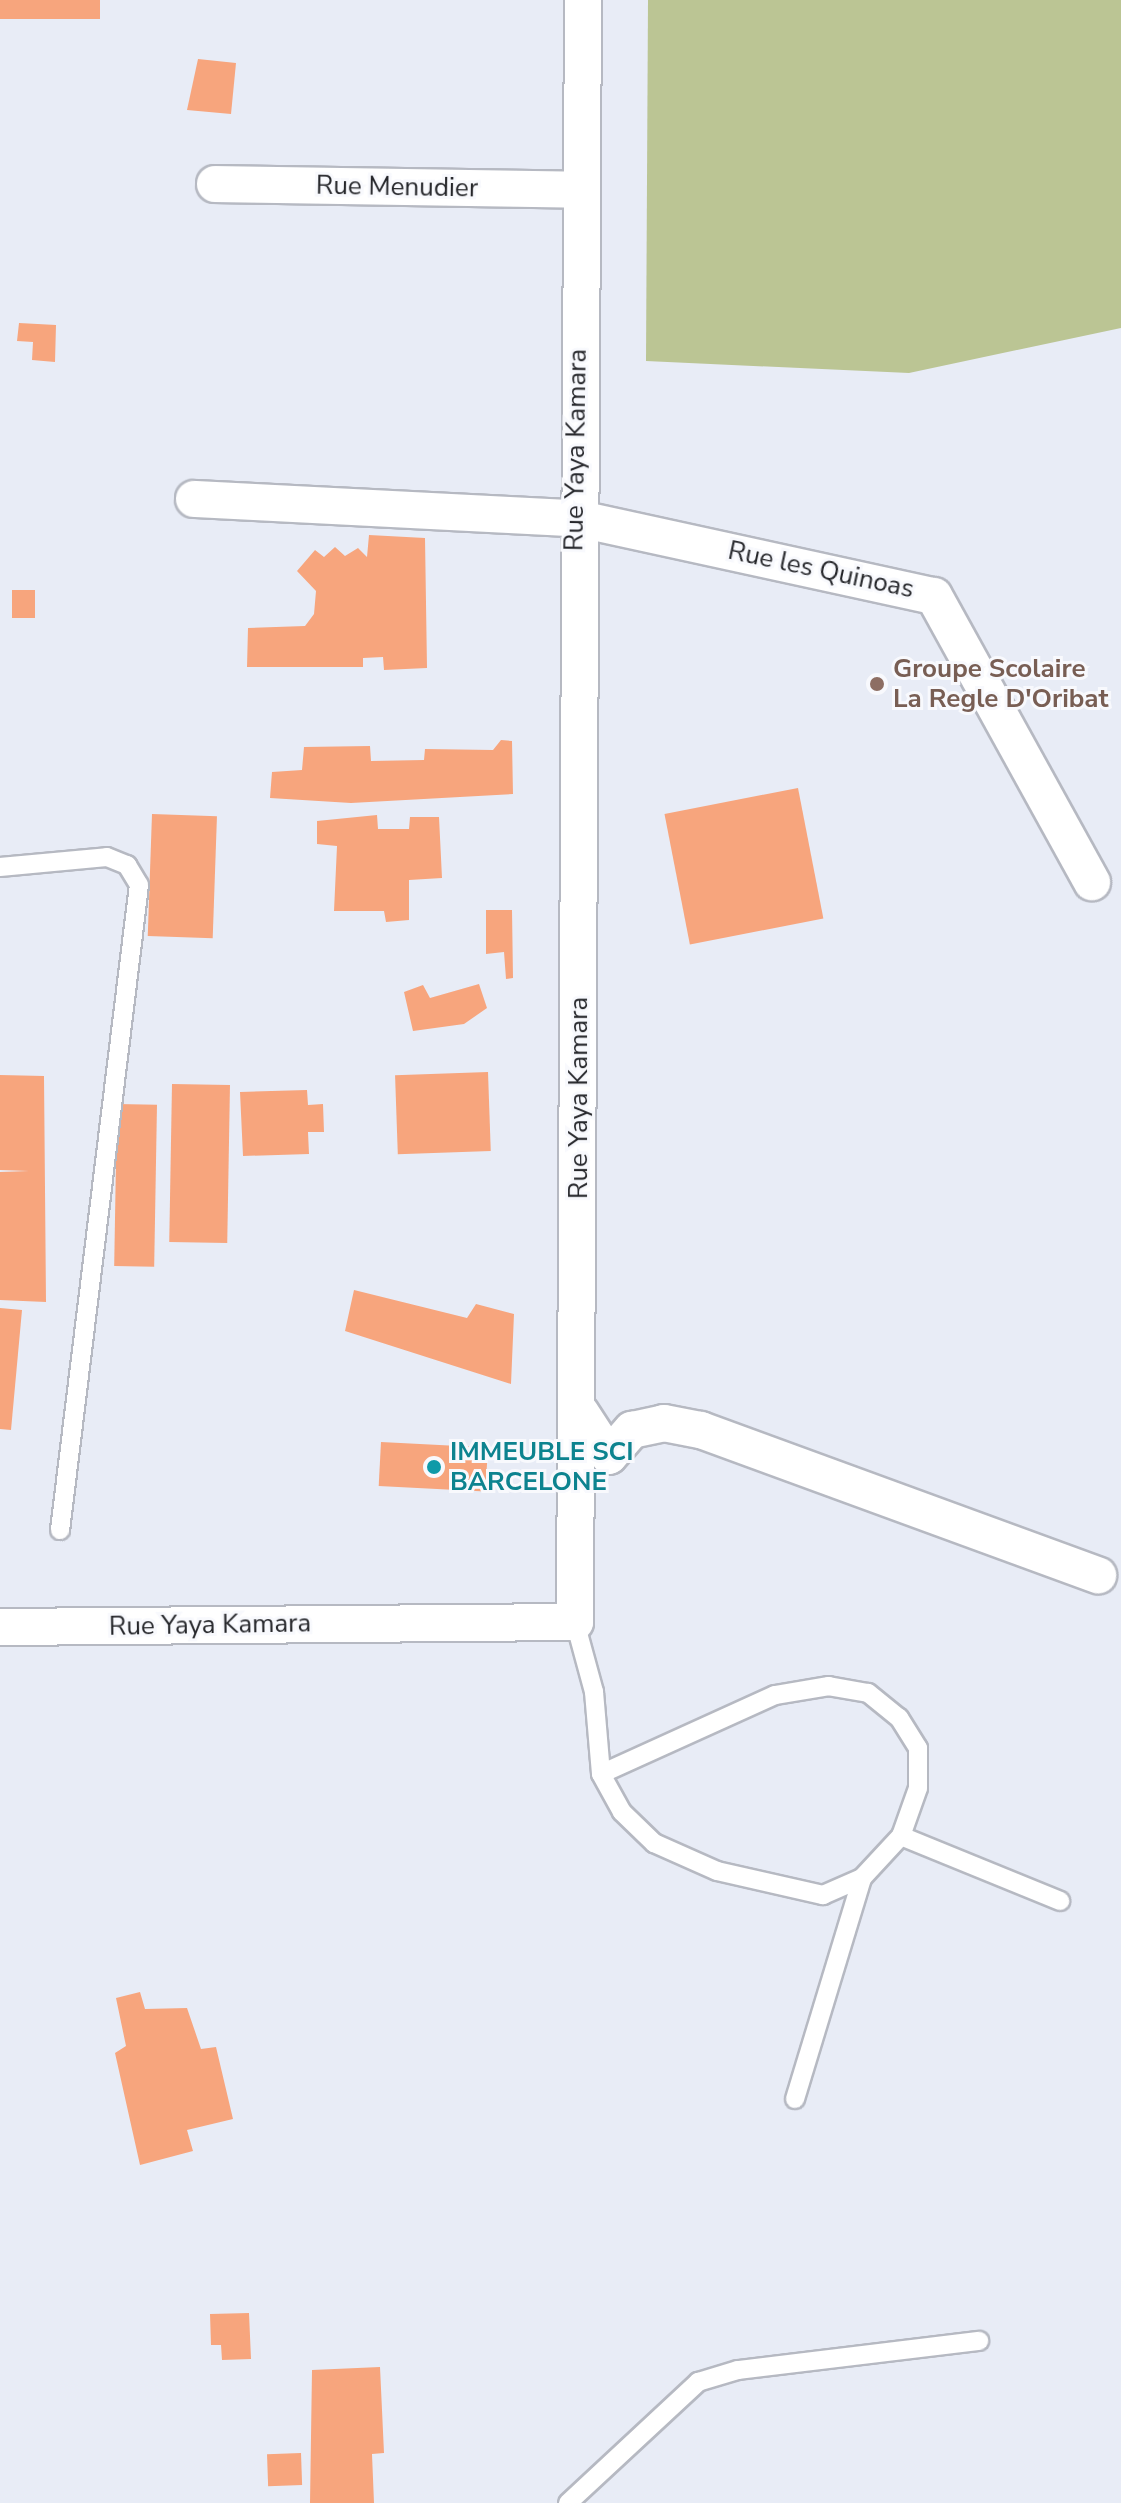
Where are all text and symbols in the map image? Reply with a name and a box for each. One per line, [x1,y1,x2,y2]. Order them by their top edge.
street label: Rue Menudier [316,170,478,204]
street label: Rue Yaya Kamara [559,349,593,551]
street label: Rue les Quinoas [725,535,917,605]
place label: Groupe Scolaire La Regle D'Oribat [893,653,1109,714]
marker: Groupe Scolaire La Regle D'Oribat [868,675,886,693]
street label: Rue Yaya Kamara [563,997,595,1199]
place label: IMMEUBLE SCI BARCELONE [450,1436,634,1498]
marker: IMMEUBLE SCI BARCELONE [425,1458,443,1476]
street label: Rue Yaya Kamara [109,1608,311,1642]

